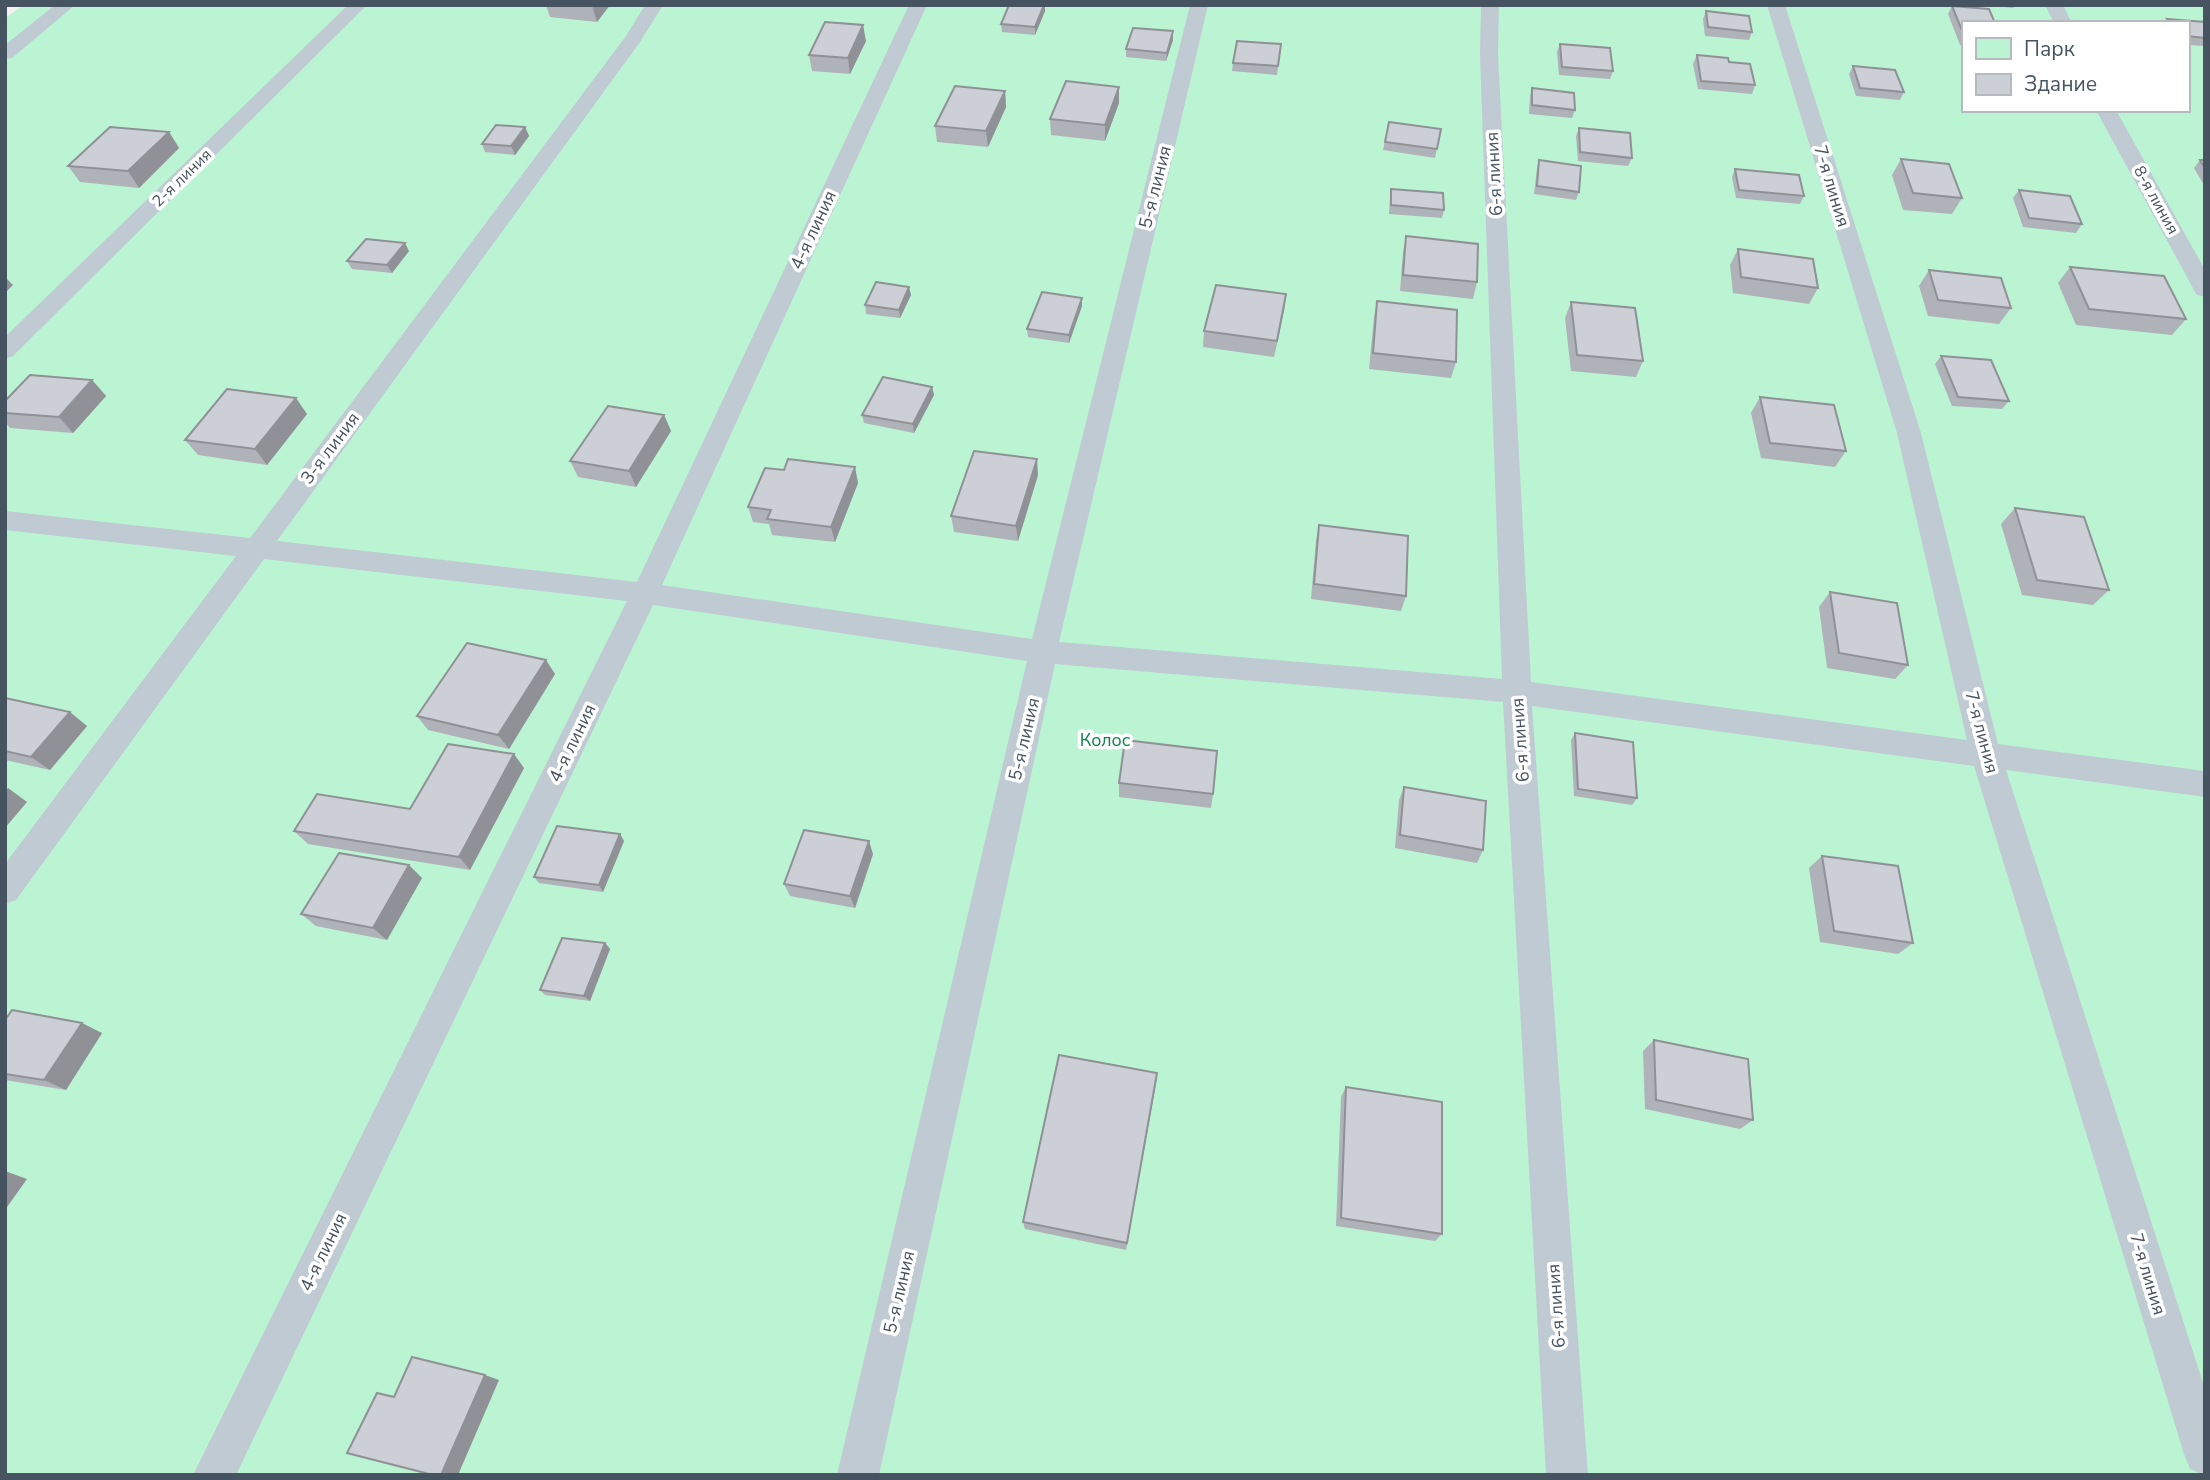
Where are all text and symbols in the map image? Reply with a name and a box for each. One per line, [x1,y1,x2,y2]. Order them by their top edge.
legend [1962,21,2189,112]
text: Парк [2024,35,2076,63]
text: Здание [2024,70,2097,98]
street label: 6-я линия [1480,131,1508,217]
street label: 7-я линия [1808,142,1856,230]
street label: 5-я линия [1133,143,1177,231]
street label: 2-я линия [147,144,217,212]
street label: 8-я линия [2128,162,2184,238]
street label: 4-я линия [784,187,842,273]
street label: 3-я линия [295,407,365,489]
street label: 7-я линия [1959,688,2005,776]
street label: 5-я линия [1003,695,1045,783]
street label: 6-я линия [1505,697,1535,783]
street label: 4-я линия [543,700,601,786]
park label: Колос [1080,728,1131,752]
street label: 4-я линия [294,1209,352,1295]
street label: 7-я линия [2124,1230,2172,1318]
street label: 5-я линия [878,1248,920,1336]
street label: 6-я линия [1541,1263,1571,1349]

